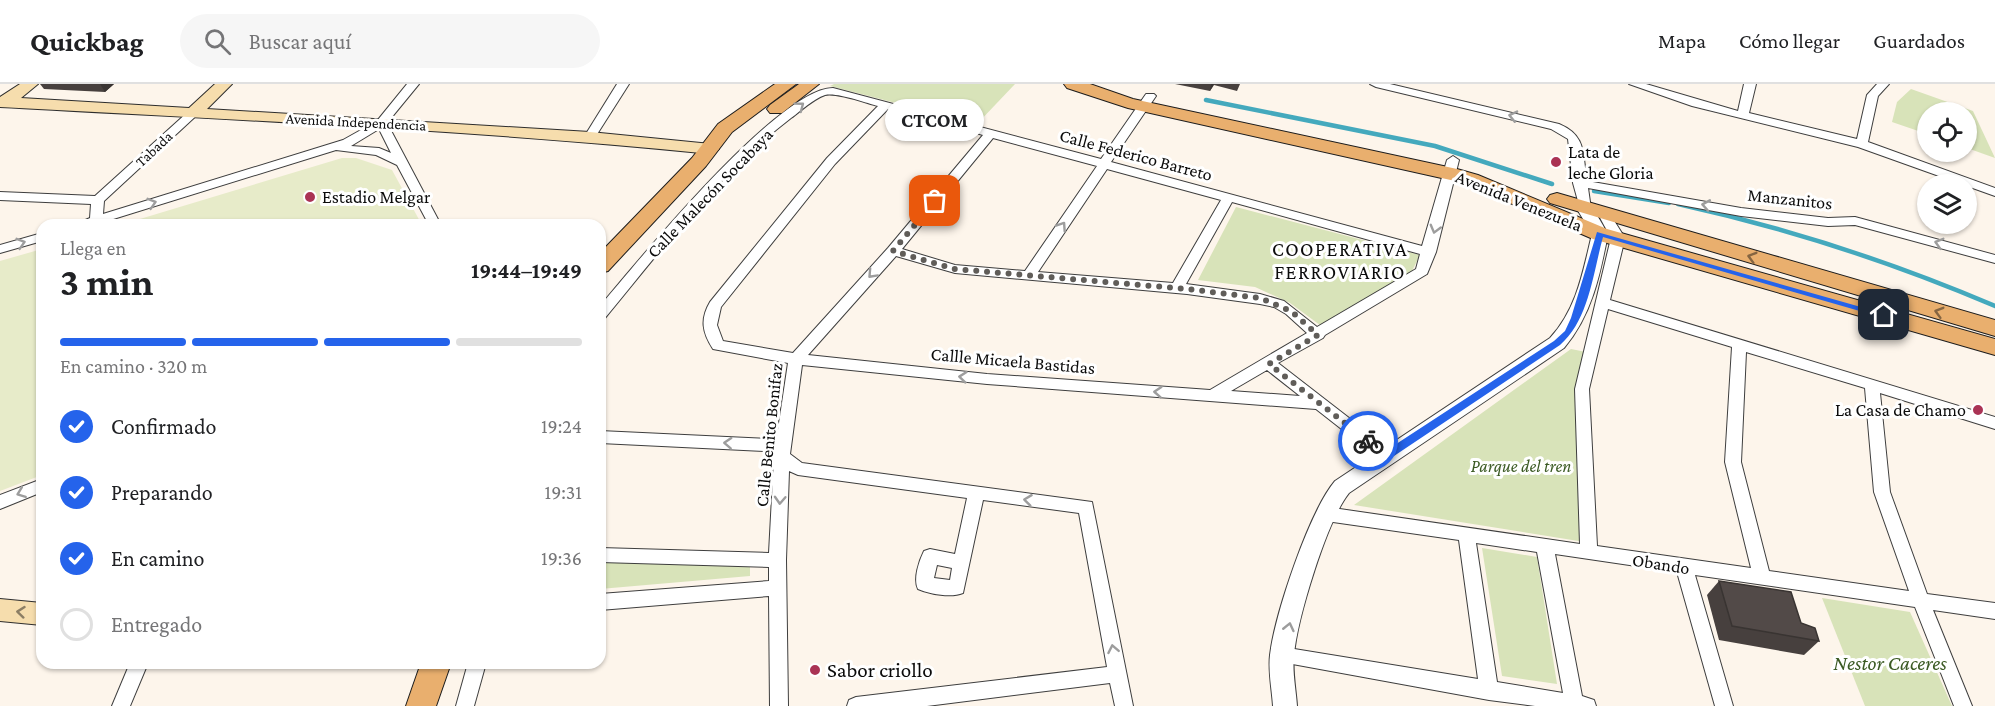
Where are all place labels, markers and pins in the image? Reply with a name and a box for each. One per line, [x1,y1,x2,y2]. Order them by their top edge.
callout: CTCOM [886,99,984,141]
place label: Lata de leche Gloria [1568,142,1653,183]
marker: Lata de leche Gloria [1549,155,1563,169]
pin [909,175,960,226]
place label: Estadio Melgar [322,187,431,207]
marker: Estadio Melgar [303,190,317,204]
pin [1858,289,1909,340]
place label: La Casa de Chamo [1835,400,1966,420]
marker: La Casa de Chamo [1971,403,1985,417]
place label: Sabor criollo [827,658,933,682]
marker: Sabor criollo [808,663,822,677]

